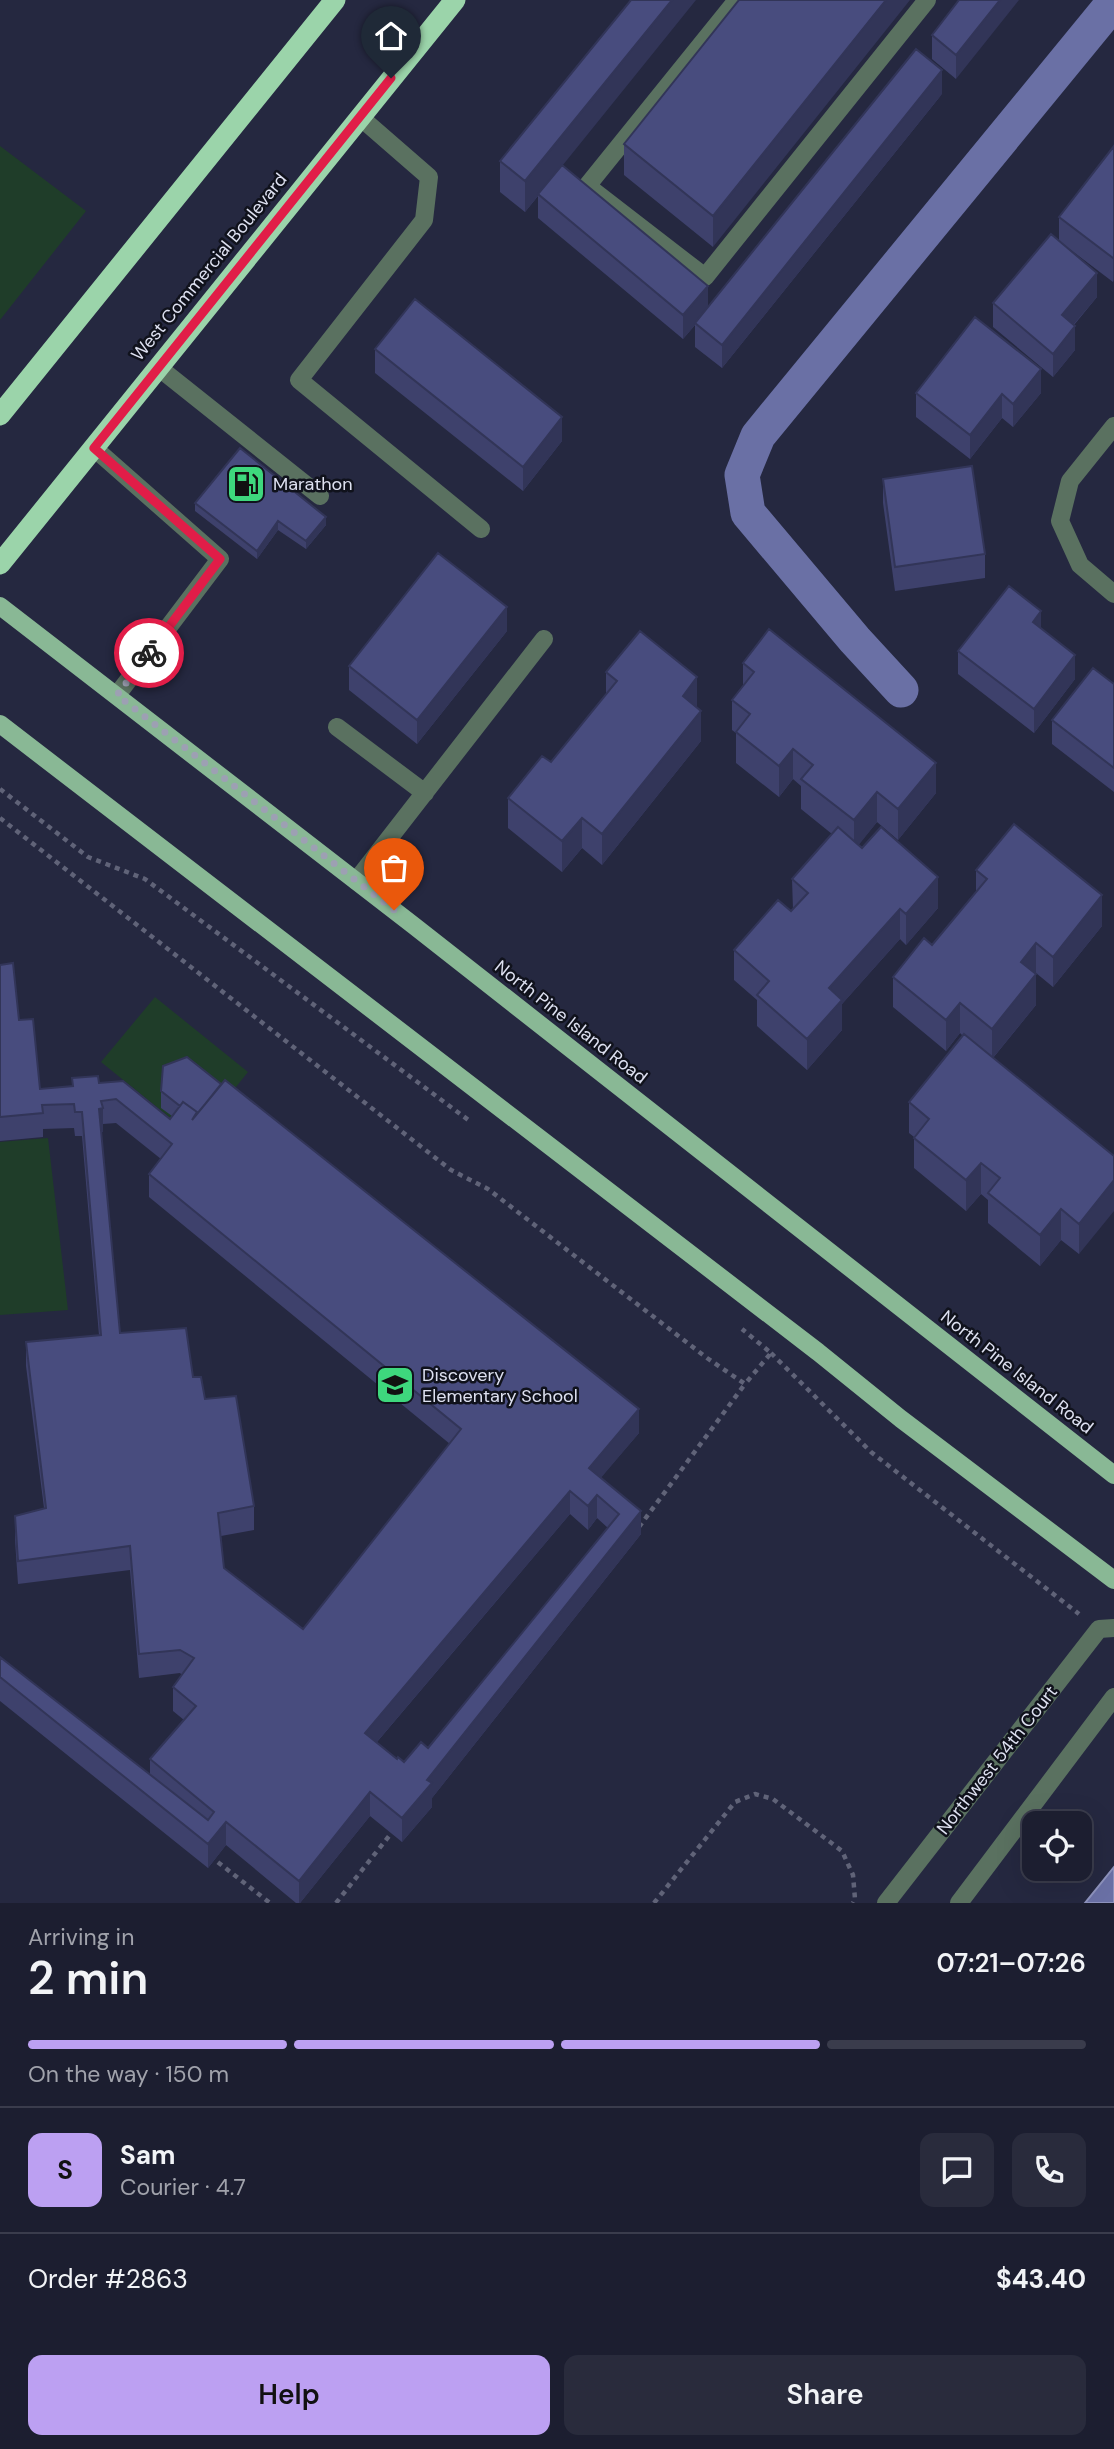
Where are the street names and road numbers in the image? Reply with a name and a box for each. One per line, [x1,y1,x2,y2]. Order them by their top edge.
street label: West Commercial Boulevard [126,168,292,366]
street label: North Pine Island Road [490,955,652,1089]
street label: North Pine Island Road [936,1305,1098,1439]
street label: Northwest 54th Court [931,1681,1063,1839]

